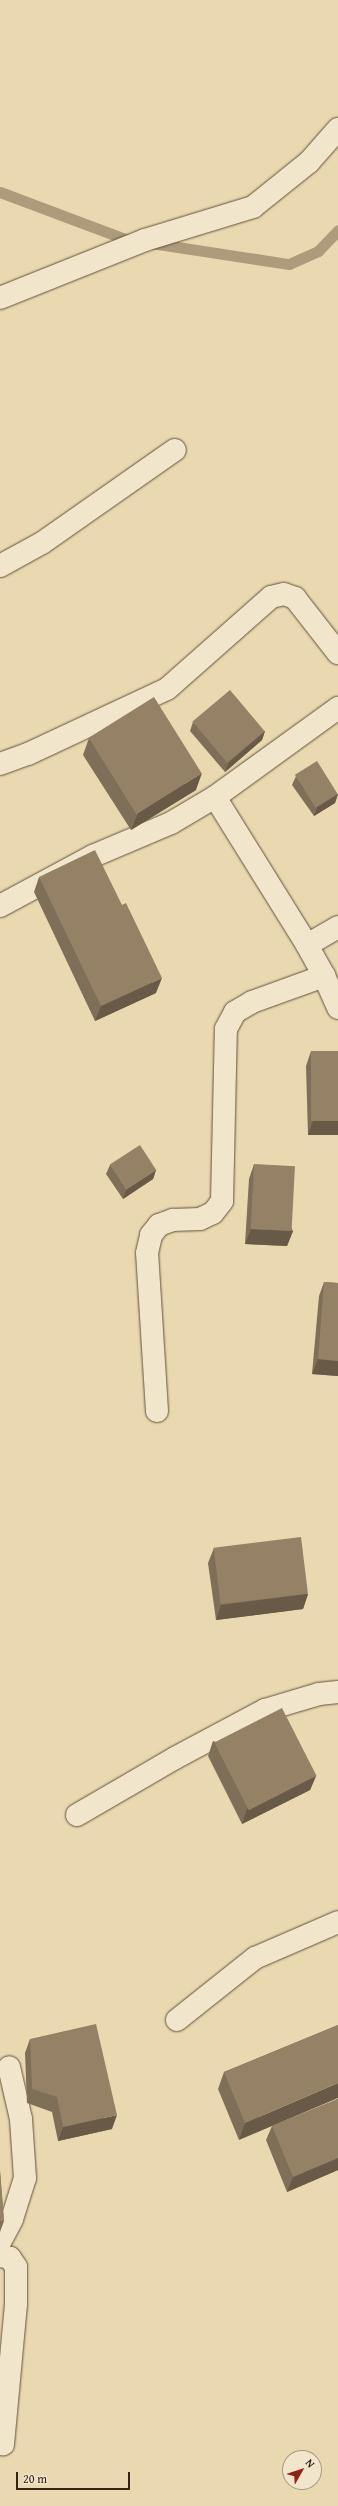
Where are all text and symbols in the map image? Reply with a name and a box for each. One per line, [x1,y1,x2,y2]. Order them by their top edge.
north arrow [282,2450,322,2490]
text: N [302,2455,319,2471]
scale bar [18,2464,132,2490]
text: 20 m [23,2470,47,2487]

